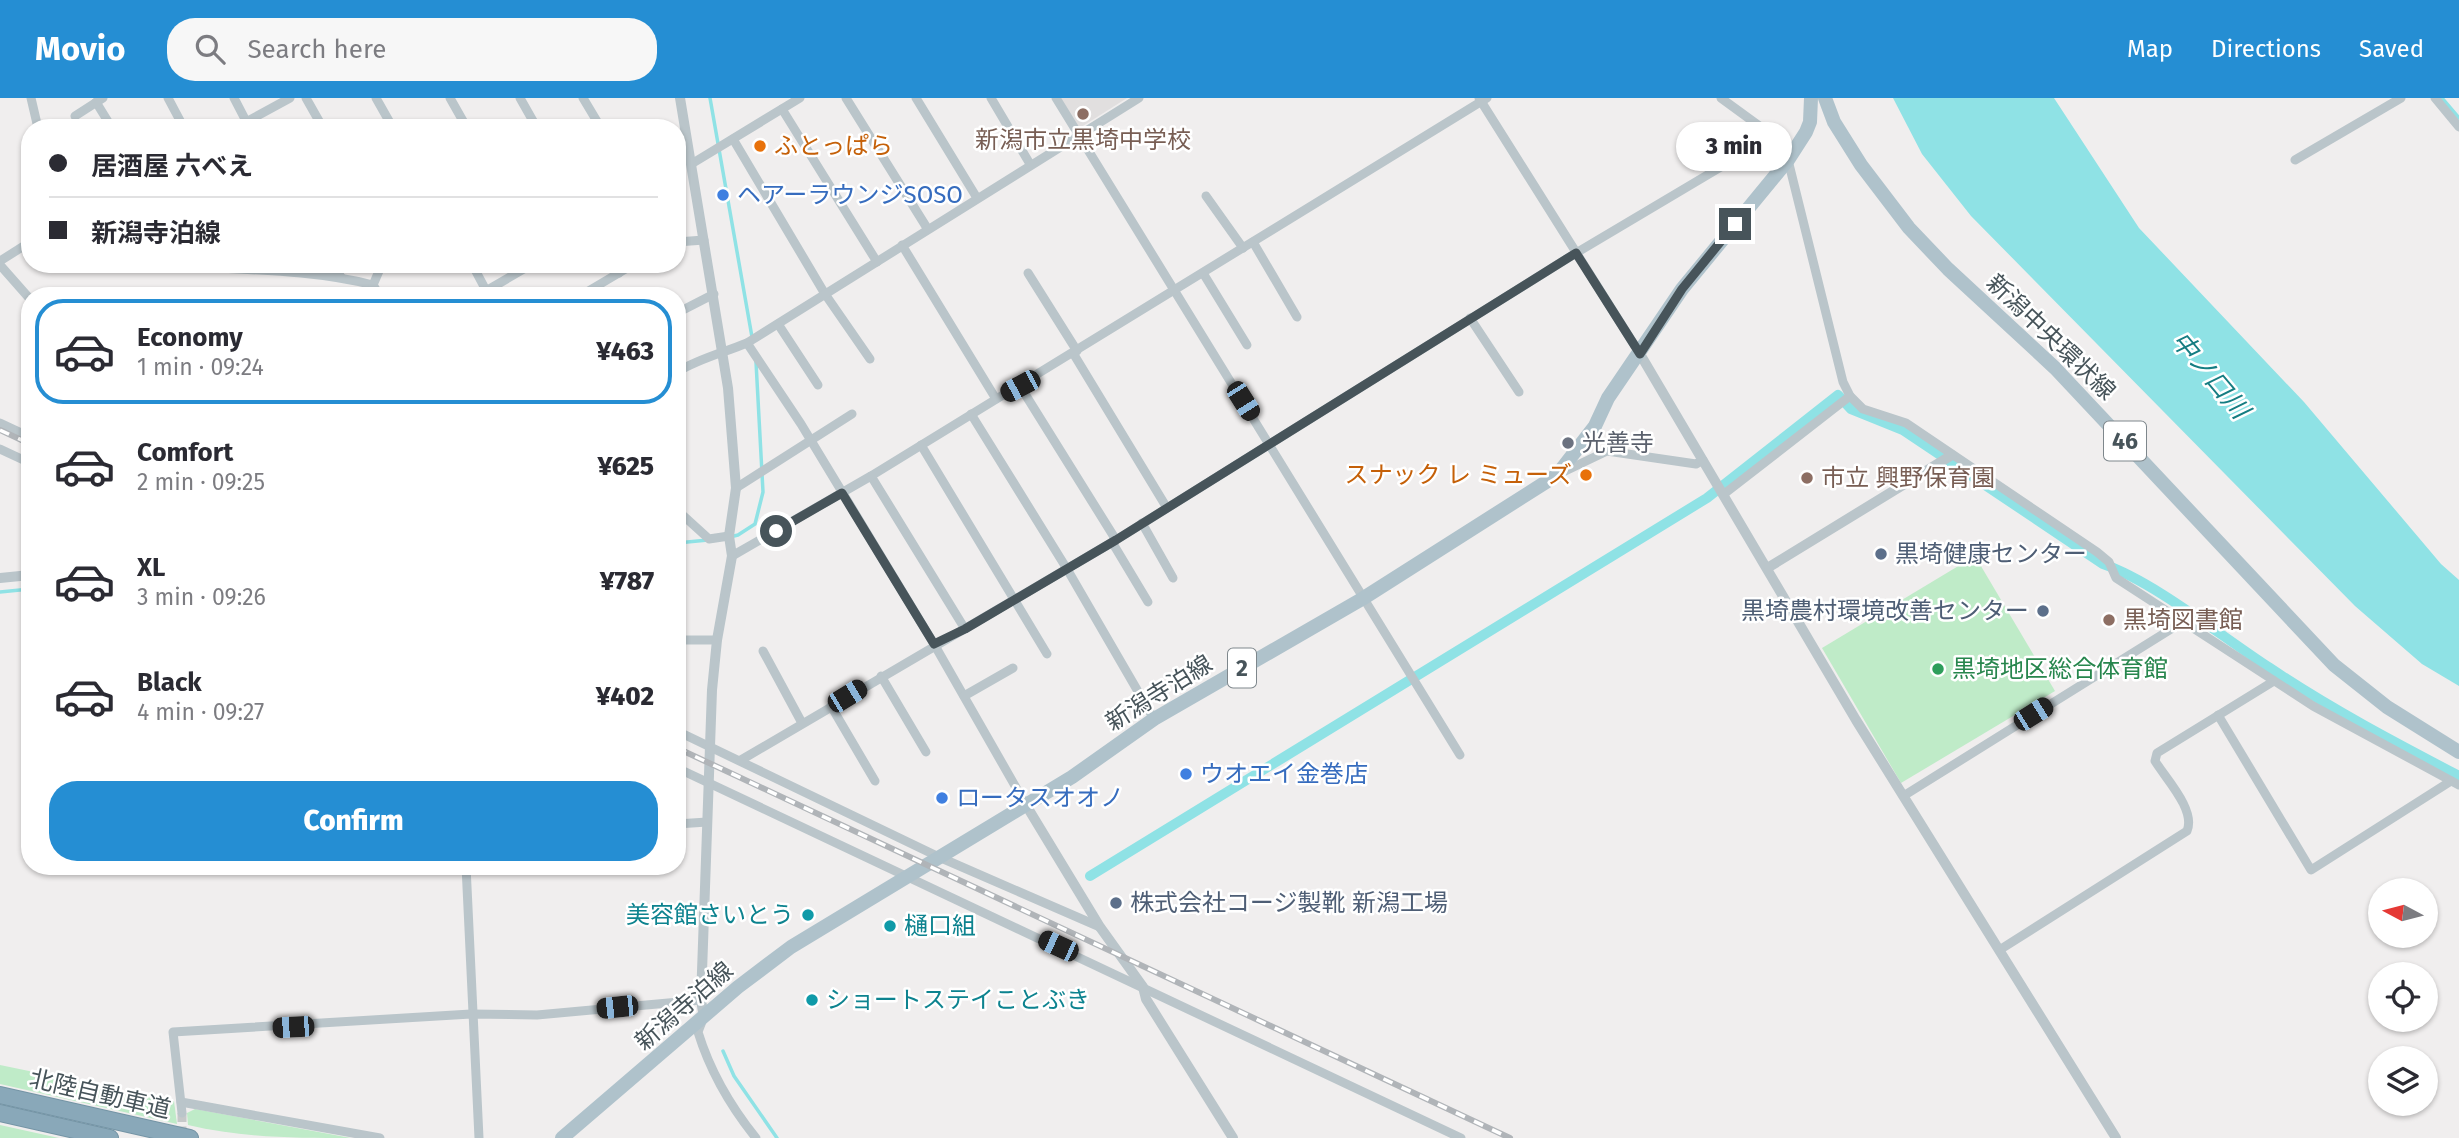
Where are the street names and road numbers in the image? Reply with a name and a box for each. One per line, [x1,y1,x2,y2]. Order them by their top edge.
street label: 新潟中央環状線 [1981,269,2121,405]
road number: 46 [2104,422,2146,460]
road number: 2 [1228,648,1256,688]
street label: 新潟寺泊線 [1101,649,1217,737]
street label: 新潟寺泊線 [630,956,738,1056]
street label: 北陸自動車道 [27,1064,173,1124]

